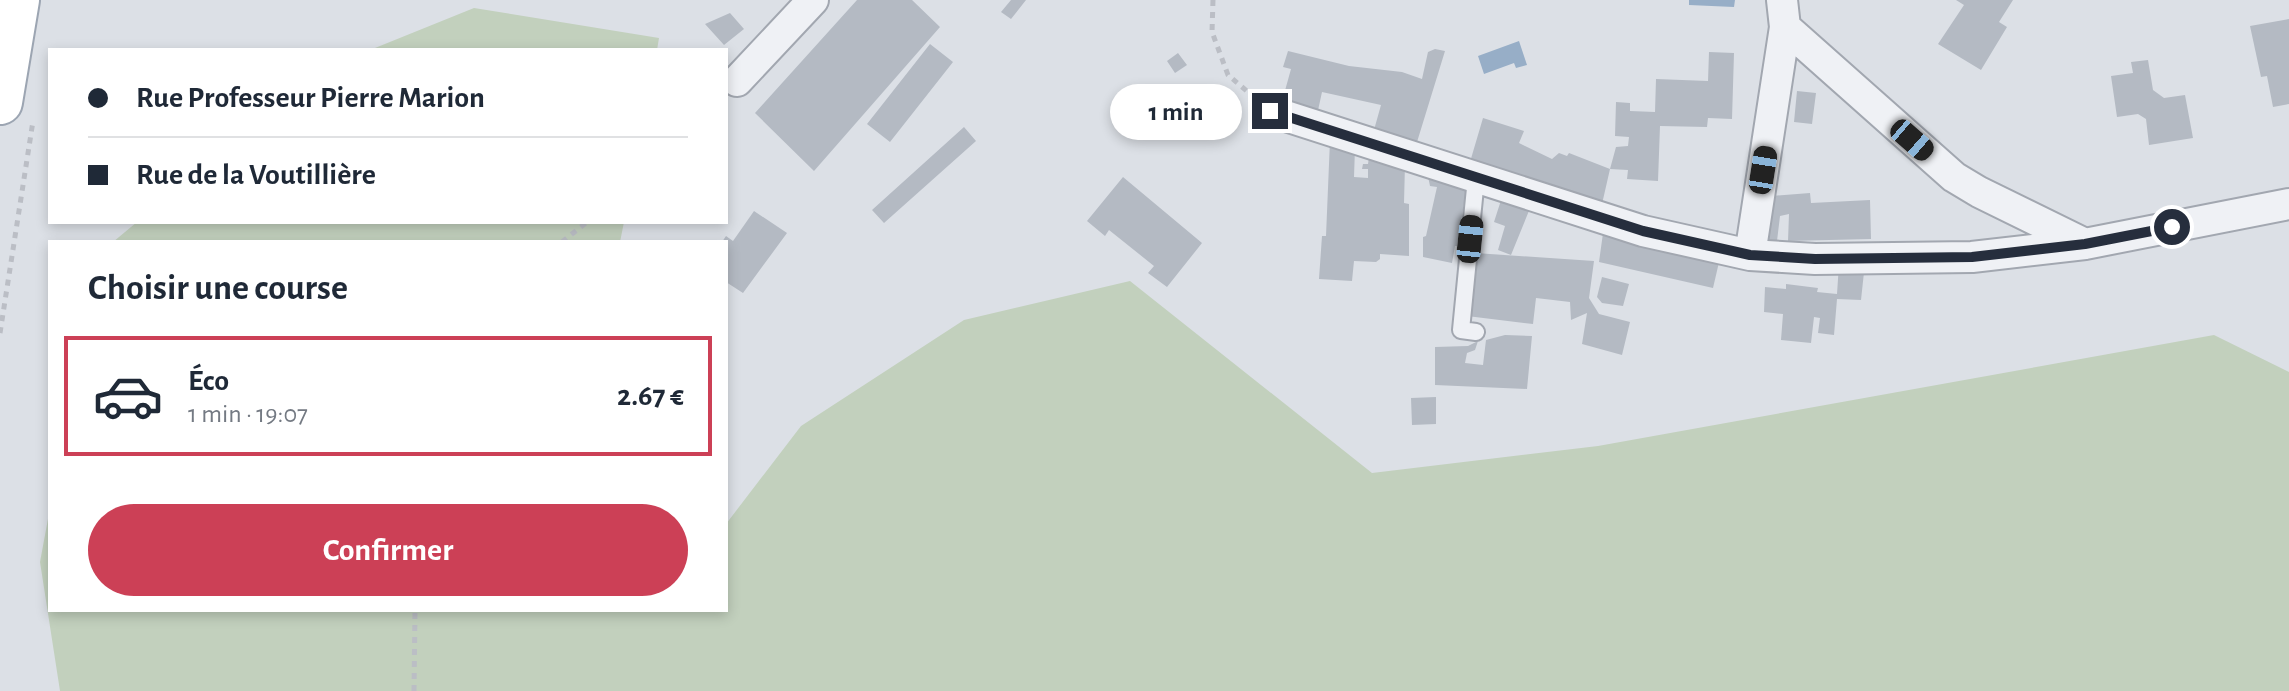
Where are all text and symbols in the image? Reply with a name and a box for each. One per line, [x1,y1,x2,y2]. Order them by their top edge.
text: Rue Professeur Pierre Marion [136,83,485,113]
callout: 1 min [1110,83,1242,139]
route end [1252,93,1288,129]
text: 1 min [1149,99,1203,125]
car [1886,115,1938,165]
car [1747,144,1779,196]
text: Rue de la Voutillière [136,160,376,190]
route start [2154,209,2190,245]
car [1456,214,1484,264]
text: Choisir une course [88,270,348,306]
icon: car [92,360,164,432]
text: Éco [188,366,229,396]
text: 2.67 € [617,381,684,411]
text: 1 min · 19:07 [188,401,308,427]
button: Confirmer [88,504,688,596]

